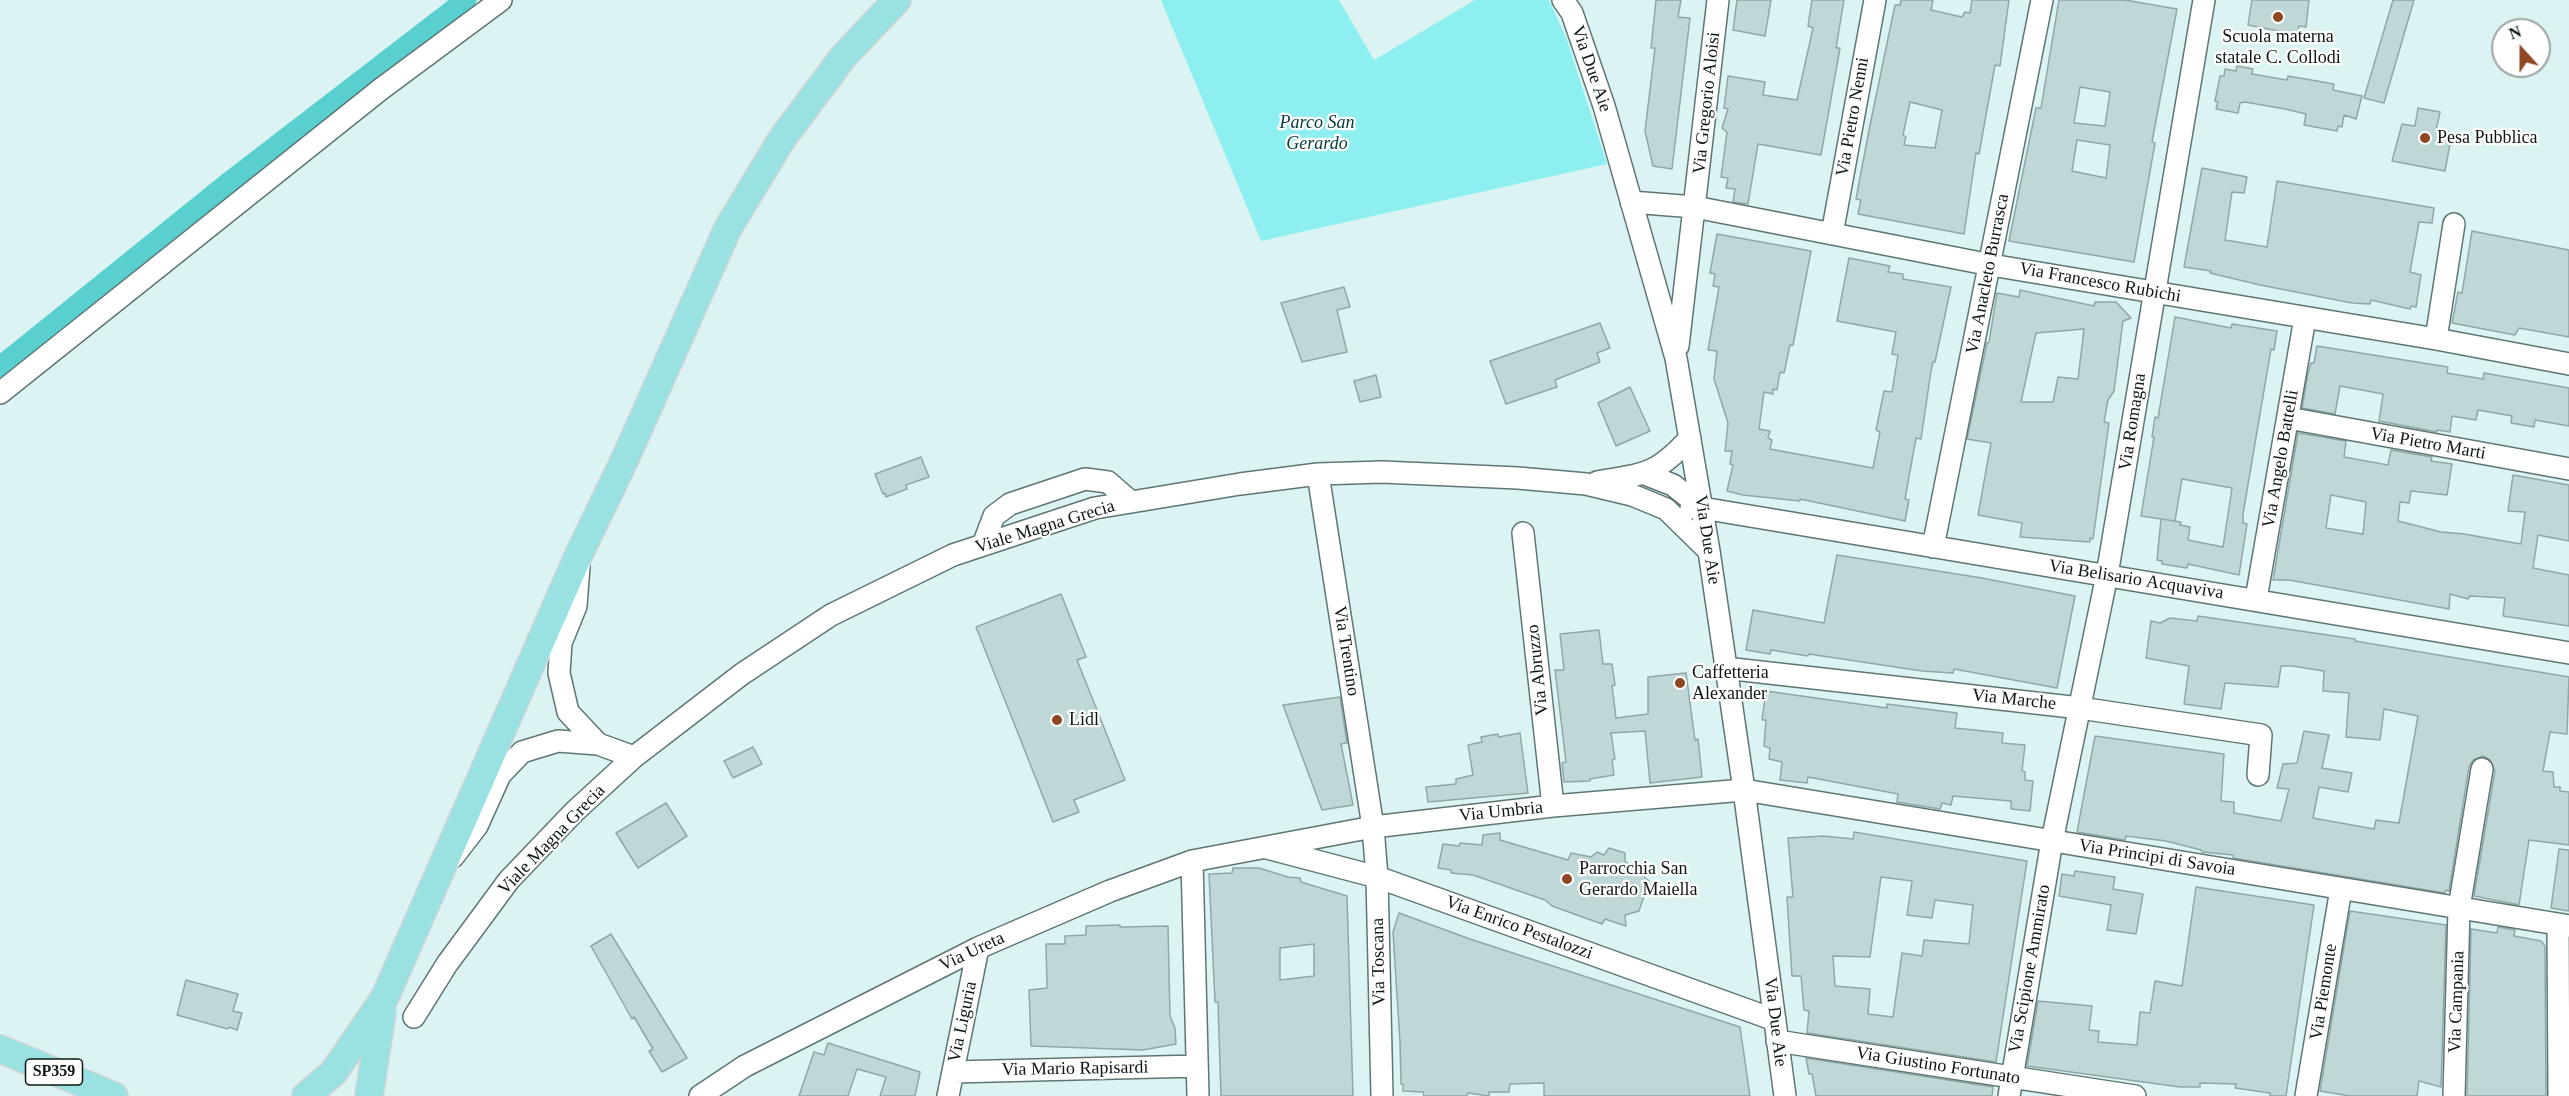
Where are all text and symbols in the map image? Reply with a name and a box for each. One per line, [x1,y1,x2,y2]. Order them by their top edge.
marker: Scuola materna statale C. Collodi [2271,10,2285,24]
north arrow [2491,18,2551,78]
street label: Via Due Aie [1566,23,1616,115]
text: N [2507,23,2524,43]
place label: Scuola materna statale C. Collodi [2215,26,2341,68]
street label: Via Gregorio Aloisi [1689,31,1725,175]
street label: Via Pietro Nenni [1832,56,1874,178]
park label: Parco San Gerardo [1280,112,1354,154]
place label: Pesa Pubblica [2437,127,2537,149]
marker: Pesa Pubblica [2418,131,2432,145]
street label: Via Anacleto Burrasca [1962,192,2014,356]
street label: Via Francesco Rubichi [2017,258,2183,308]
street label: Via Romagna [2115,372,2151,472]
street label: Via Angelo Battelli [2258,388,2304,530]
street label: Via Pietro Marti [2369,423,2487,465]
street label: Via Due Aie [1689,494,1725,586]
street label: Viale Magna Grecia [973,495,1117,559]
street label: Via Belisario Acquaviva [2047,555,2225,605]
street label: Via Trentino [1328,604,1364,698]
street label: Via Abruzzo [1522,623,1554,717]
place label: Caffetteria Alexander [1692,662,1769,704]
marker: Caffetteria Alexander [1673,676,1687,690]
street label: Via Marche [1971,685,2057,715]
place label: Lidl [1069,709,1099,731]
marker: Lidl [1050,713,1064,727]
street label: Viale Magna Grecia [494,780,610,900]
street label: Via Umbria [1458,797,1544,827]
street label: Via Principi di Savoia [2077,835,2237,881]
place label: Parrocchia San Gerardo Maiella [1579,858,1697,900]
marker: Parrocchia San Gerardo Maiella [1560,872,1574,886]
street label: Via Scipione Ammirato [2005,883,2055,1055]
street label: Via Enrico Pestalozzi [1443,891,1595,965]
street label: Via Toscana [1367,918,1391,1006]
street label: Via Ureta [936,928,1008,976]
street label: Via Piemonte [2306,942,2342,1042]
street label: Via Campania [2444,950,2470,1054]
street label: Via Due Aie [1759,976,1791,1068]
street label: Via Liguria [944,979,982,1065]
street label: Via Giustino Fortunato [1854,1042,2022,1090]
street label: Via Mario Rapisardi [1001,1057,1149,1081]
road number: SP359 [26,1059,82,1085]

